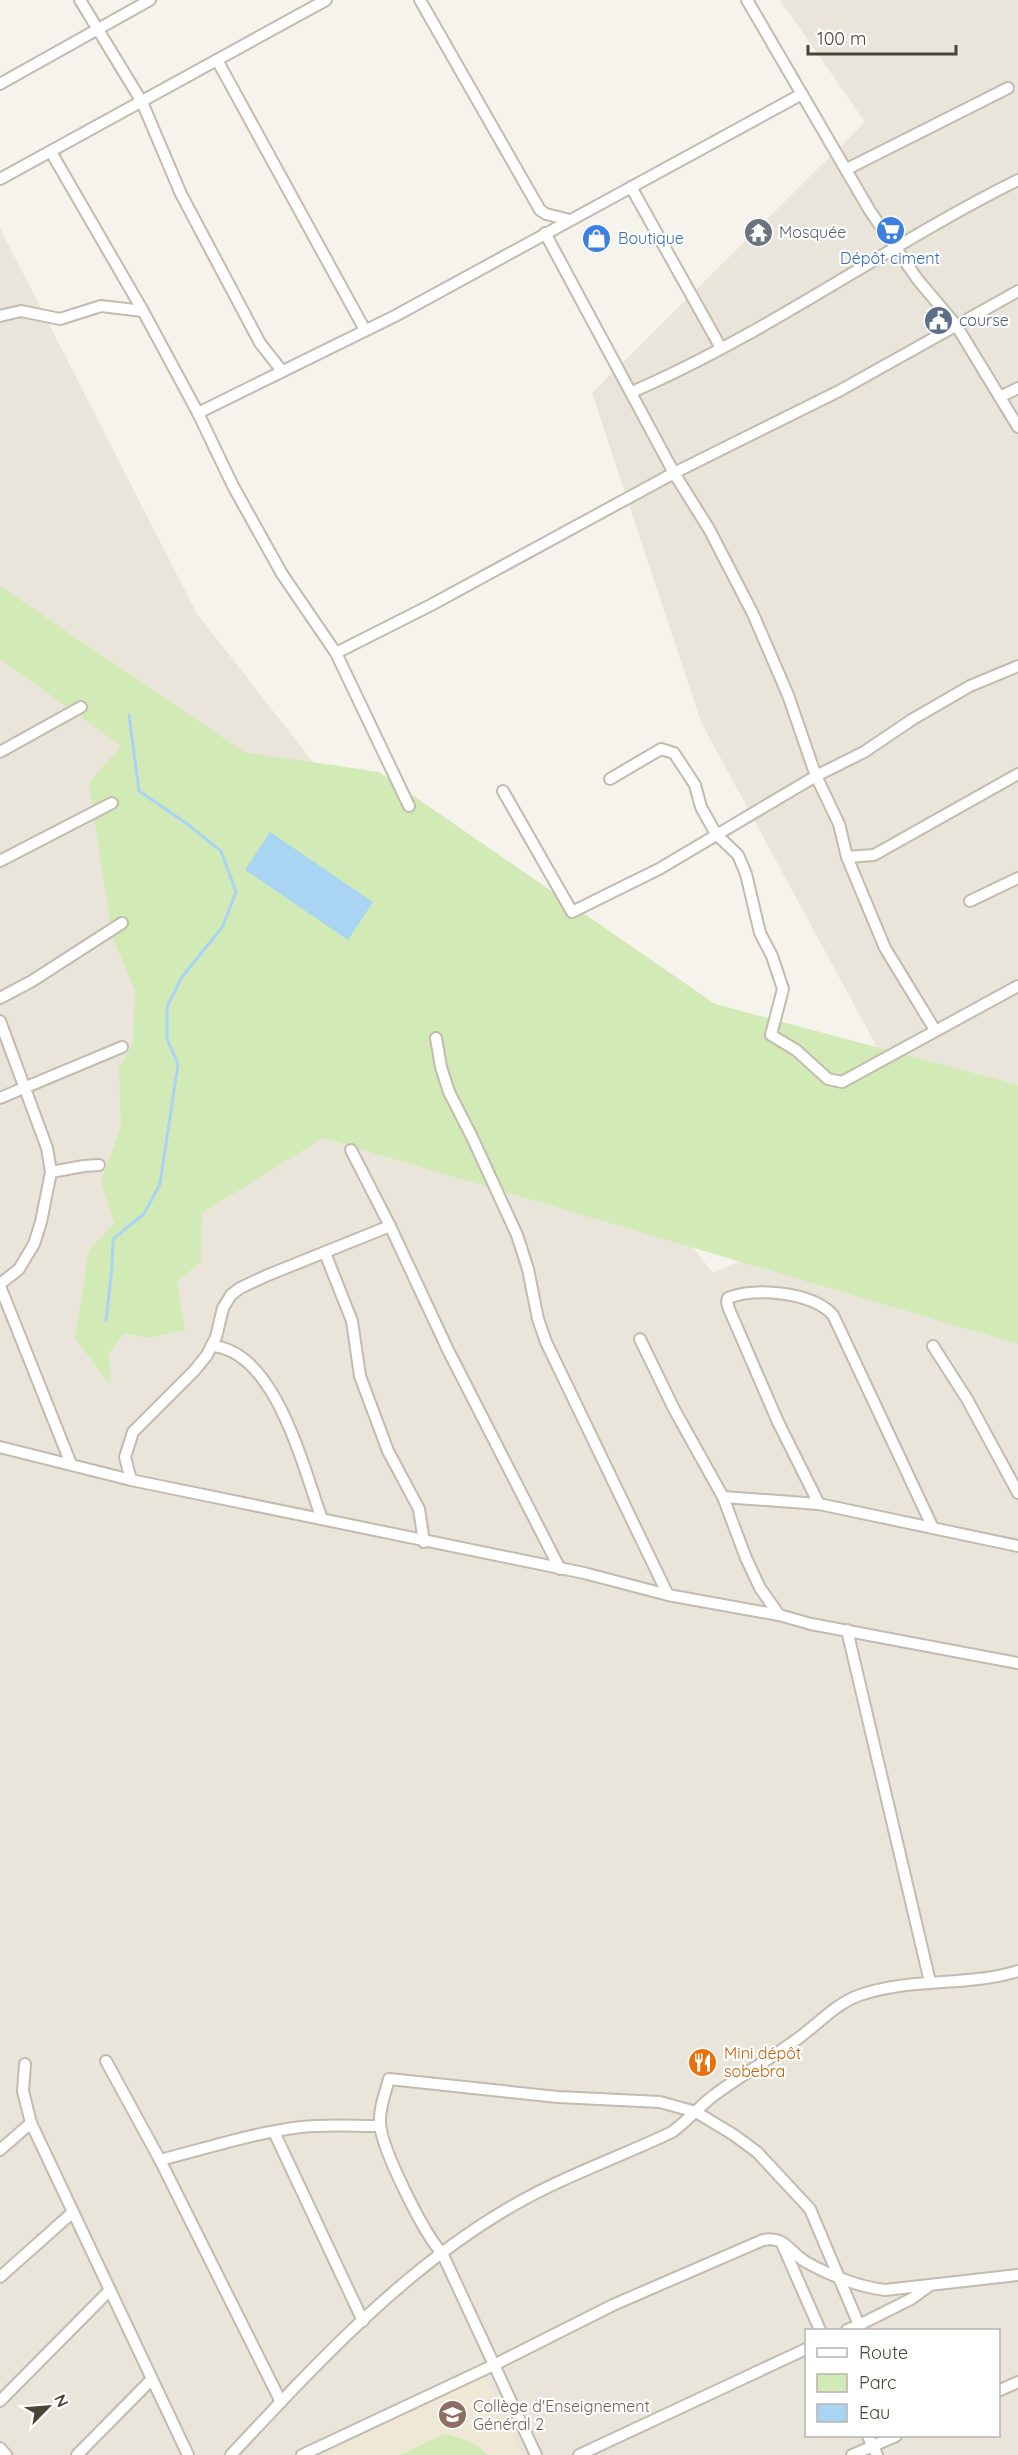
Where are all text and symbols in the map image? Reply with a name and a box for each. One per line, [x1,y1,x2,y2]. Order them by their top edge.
scale bar [808,18,956,56]
text: 100 m [817,27,866,50]
supermarket icon: Dépôt ciment [874,214,906,246]
temple icon: Mosquée [742,216,774,248]
shop icon: Boutique [581,222,613,254]
place label: Mosquée [779,222,846,242]
place label: Boutique [618,228,684,248]
place label: Dépôt ciment [840,248,940,268]
public building icon: course [922,304,954,336]
place label: course [959,310,1009,330]
place label: Mini dépôt sobebra [724,2043,801,2081]
restaurant icon: Mini dépôt sobebra [687,2046,719,2078]
legend [805,2329,1000,2437]
text: Route [859,2341,908,2364]
text: Parc [859,2371,896,2394]
north arrow [18,2377,78,2437]
text: N [50,2391,73,2410]
place label: Collège d'Enseignement Général 2 [473,2396,650,2434]
school or university icon: Collège d'Enseignement Général 2 [436,2399,468,2431]
text: Eau [859,2401,890,2424]

